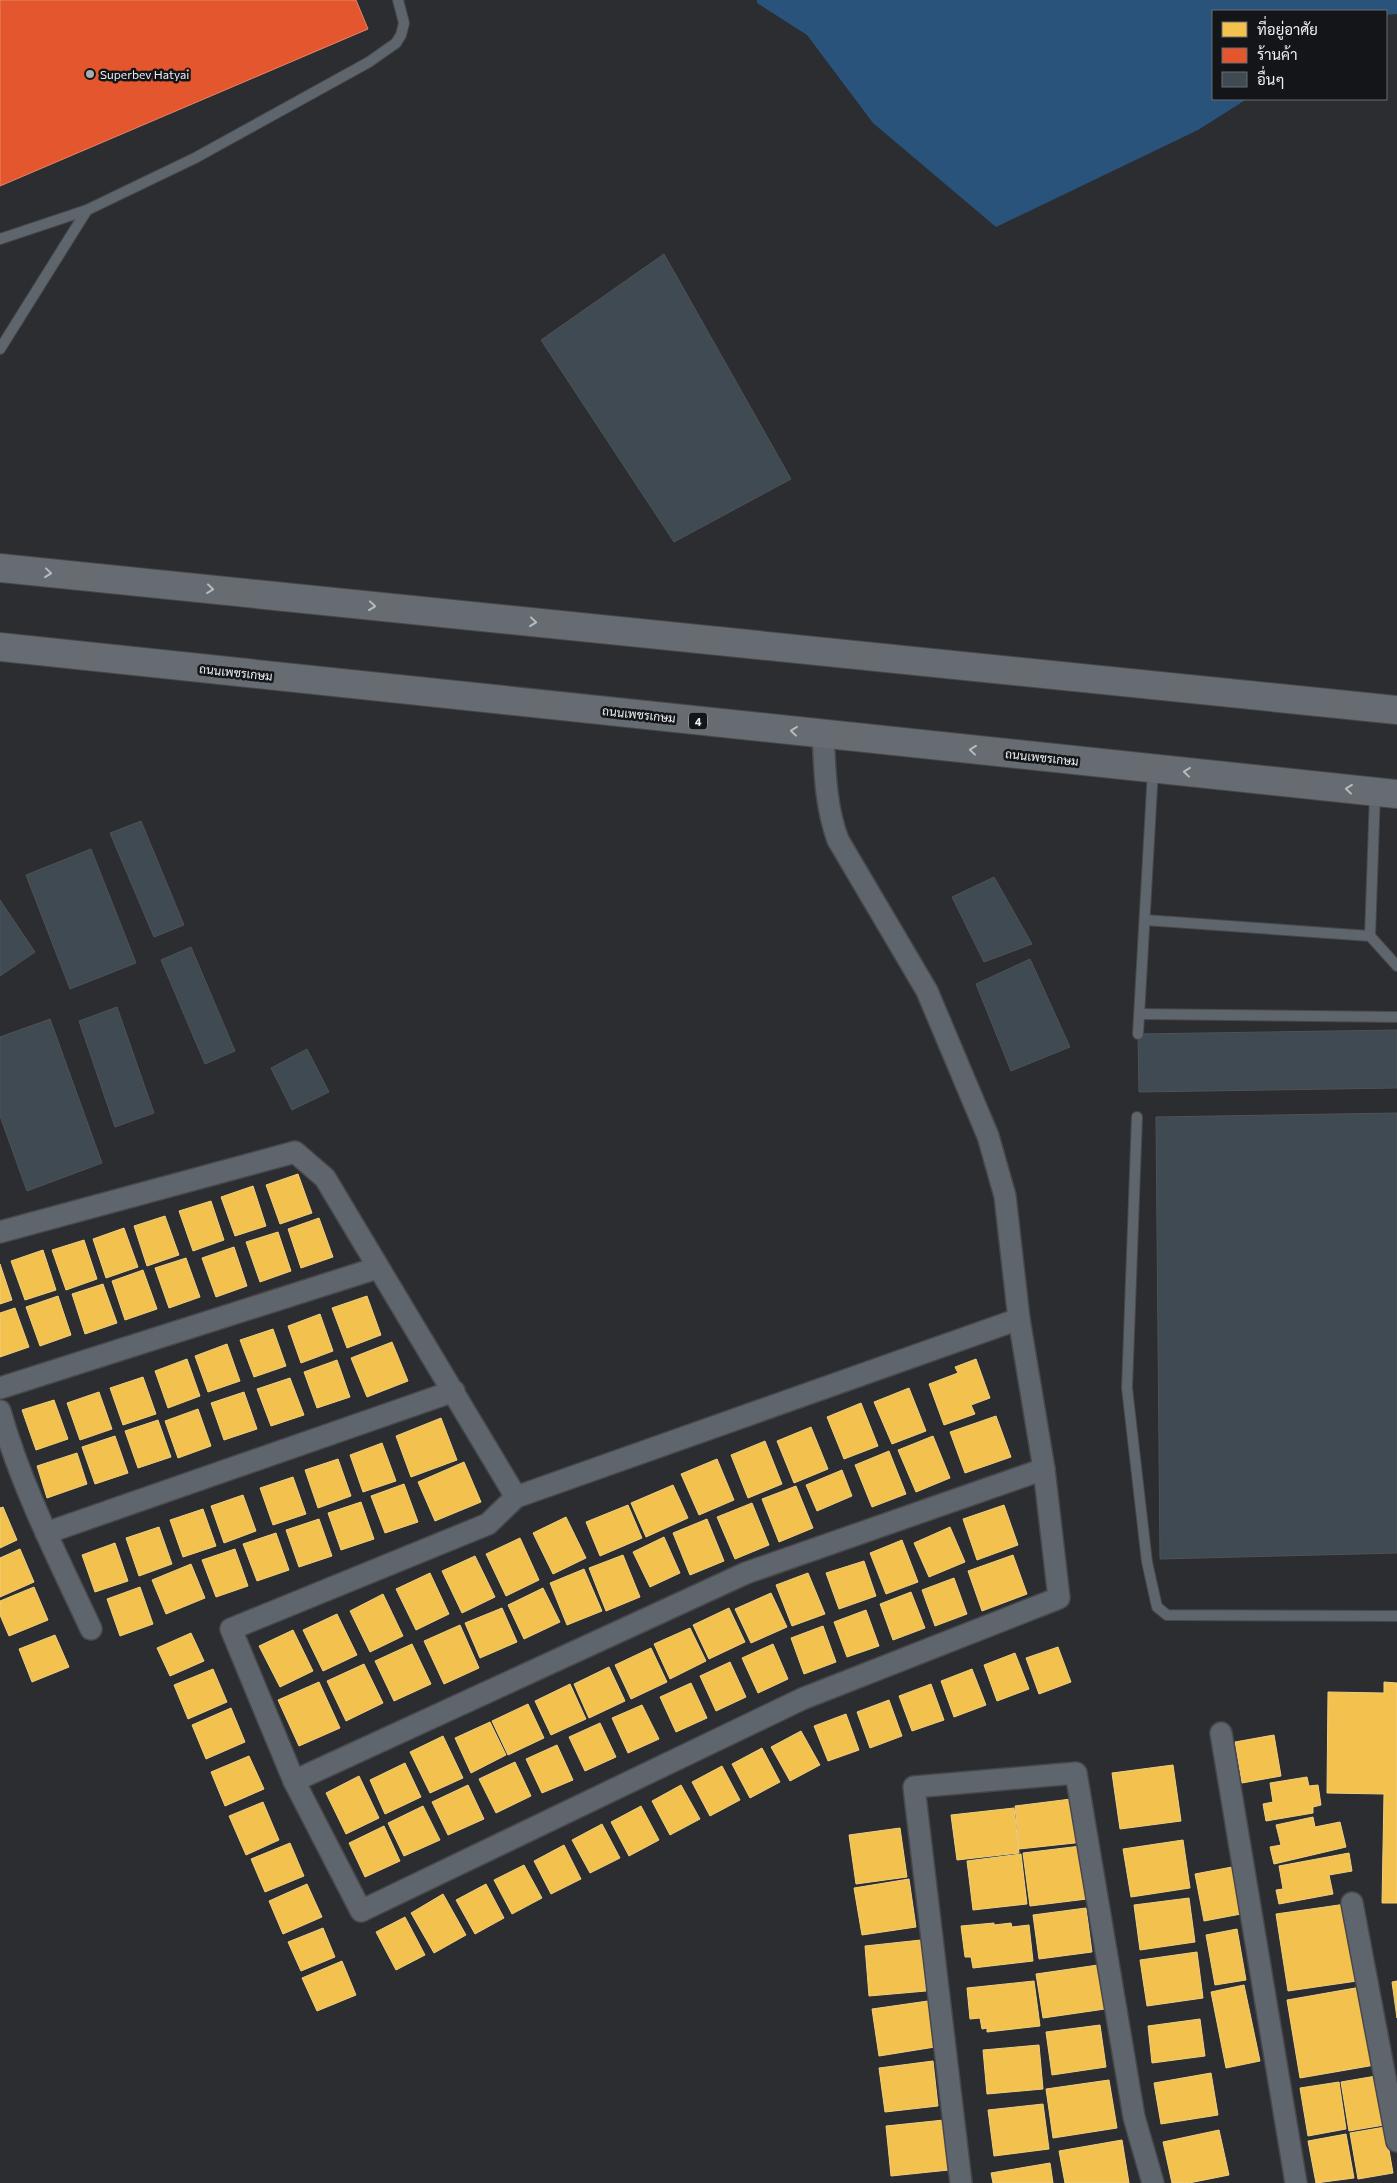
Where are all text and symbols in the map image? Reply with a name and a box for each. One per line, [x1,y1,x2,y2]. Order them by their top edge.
legend [1212,10,1387,100]
text: ที่อยู่อาศัย [1257,15,1318,40]
text: ร้านค้า [1257,45,1297,63]
text: อื่นๆ [1257,65,1285,89]
place label: Superbev Hatyai [100,67,189,81]
marker: Superbev Hatyai [84,68,96,80]
one-way arrow [45,567,53,578]
one-way arrow [206,583,214,594]
one-way arrow [368,600,376,611]
one-way arrow [530,616,538,627]
street label: ถนนเพชรเกษม [199,661,273,683]
street label: ถนนเพชรเกษม [602,703,676,725]
road number: 4 [689,712,707,729]
one-way arrow [790,726,798,737]
one-way arrow [969,744,977,755]
street label: ถนนเพชรเกษม [1005,746,1079,768]
one-way arrow [1183,767,1191,778]
one-way arrow [1344,784,1352,795]

